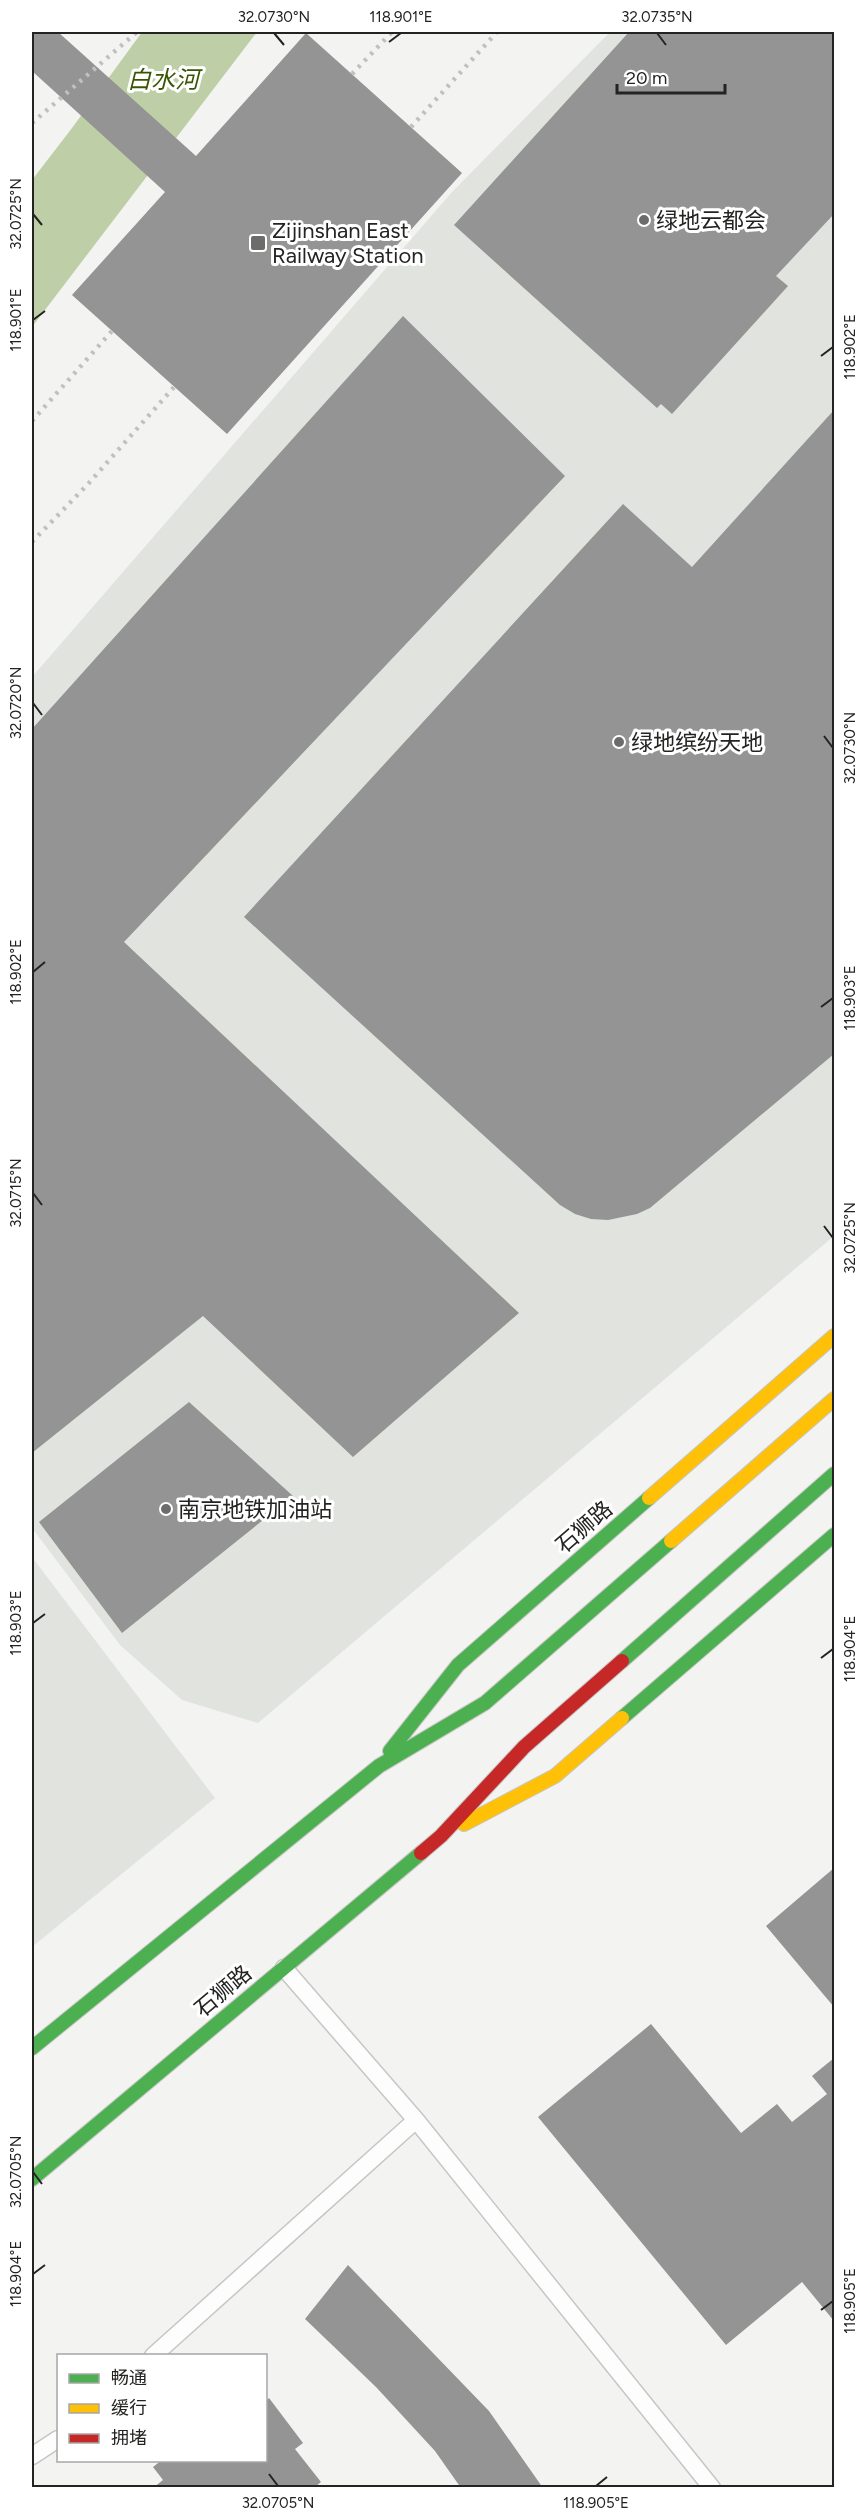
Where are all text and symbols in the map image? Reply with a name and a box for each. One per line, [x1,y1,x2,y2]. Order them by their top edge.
text: 32.0730°N [238,8,310,26]
text: 118.901°E [369,8,433,26]
text: 32.0735°N [621,8,693,26]
scale bar [617,57,725,95]
water label: 白水河 [127,65,203,94]
text: 20 m [626,67,667,89]
text: 32.0725°N [7,178,25,250]
place label: 绿地云都会 [656,207,766,234]
marker: 绿地云都会 [637,213,651,227]
place label: Zijinshan East Railway Station [272,217,423,269]
marker: Zijinshan East Railway Station [249,234,267,252]
text: 118.901°E [7,288,25,352]
text: 118.902°E [841,314,859,380]
text: 32.0720°N [7,667,25,739]
text: 32.0730°N [841,712,859,784]
place label: 绿地缤纷天地 [631,729,763,756]
marker: 绿地缤纷天地 [612,735,626,749]
text: 118.902°E [7,939,25,1005]
text: 118.903°E [841,965,859,1031]
text: 32.0715°N [7,1158,25,1228]
text: 32.0725°N [841,1202,859,1274]
street label: 石狮路 [550,1495,618,1559]
place label: 南京地铁加油站 [178,1496,332,1523]
marker: 南京地铁加油站 [159,1502,173,1516]
text: 118.903°E [7,1590,25,1656]
text: 118.904°E [841,1616,859,1682]
street label: 石狮路 [189,1959,257,2023]
text: 32.0705°N [7,2136,25,2208]
text: 118.904°E [7,2241,25,2307]
text: 118.905°E [841,2268,859,2334]
legend [57,2354,267,2462]
text: 畅通 [111,2367,147,2389]
text: 缓行 [111,2397,147,2419]
text: 拥堵 [111,2427,147,2449]
text: 32.0705°N [242,2494,314,2512]
text: 118.905°E [563,2494,629,2512]

